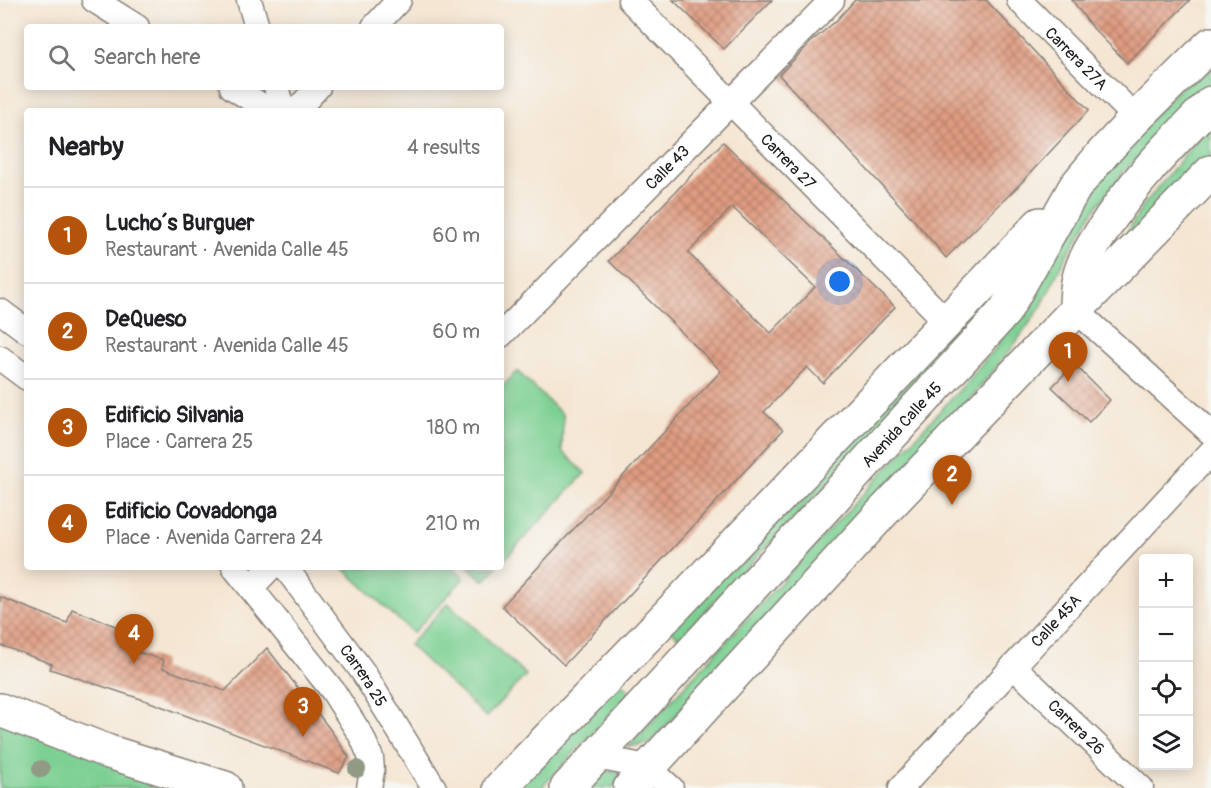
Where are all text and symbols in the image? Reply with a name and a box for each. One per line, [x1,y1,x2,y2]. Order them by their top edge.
street label: Carrera 27A [1040,23,1112,95]
search box [24,24,504,90]
icon: search [45,41,78,74]
text: Search here [93,43,200,71]
street label: Carrera 27 [756,130,820,194]
text: Nearby [48,131,124,163]
text: 4 results [407,135,480,160]
street label: Calle 43 [641,141,694,194]
text: Lucho´s Burguer [105,209,254,237]
text: 1 [64,223,71,248]
text: 60 m [433,223,480,248]
text: Restaurant · Avenida Calle 45 [105,237,349,262]
your location [825,267,854,296]
text: DeQueso [105,305,187,333]
text: 2 [62,319,73,344]
text: 60 m [433,319,480,344]
pin: 1 [1048,332,1088,382]
text: Restaurant · Avenida Calle 45 [105,333,349,358]
street label: Avenida Calle 45 [858,378,946,472]
text: Edificio Silvania [105,401,244,429]
text: 3 [62,415,73,440]
text: 180 m [426,415,480,440]
text: Place · Carrera 25 [105,429,253,454]
pin: 2 [932,456,972,505]
text: Edificio Covadonga [105,497,277,525]
text: 4 [62,511,73,536]
text: 210 m [425,511,480,536]
text: Place · Avenida Carrera 24 [105,525,323,550]
map controls [1139,554,1193,770]
button: + [1139,554,1193,608]
street label: Calle 45A [1027,591,1086,652]
button: − [1139,608,1193,662]
pin: 4 [114,614,154,664]
street label: Carrera 25 [335,641,391,711]
button: locate [1139,662,1193,716]
pin: 3 [284,688,322,737]
street label: Carrera 26 [1043,696,1109,759]
button: layers [1139,716,1193,770]

